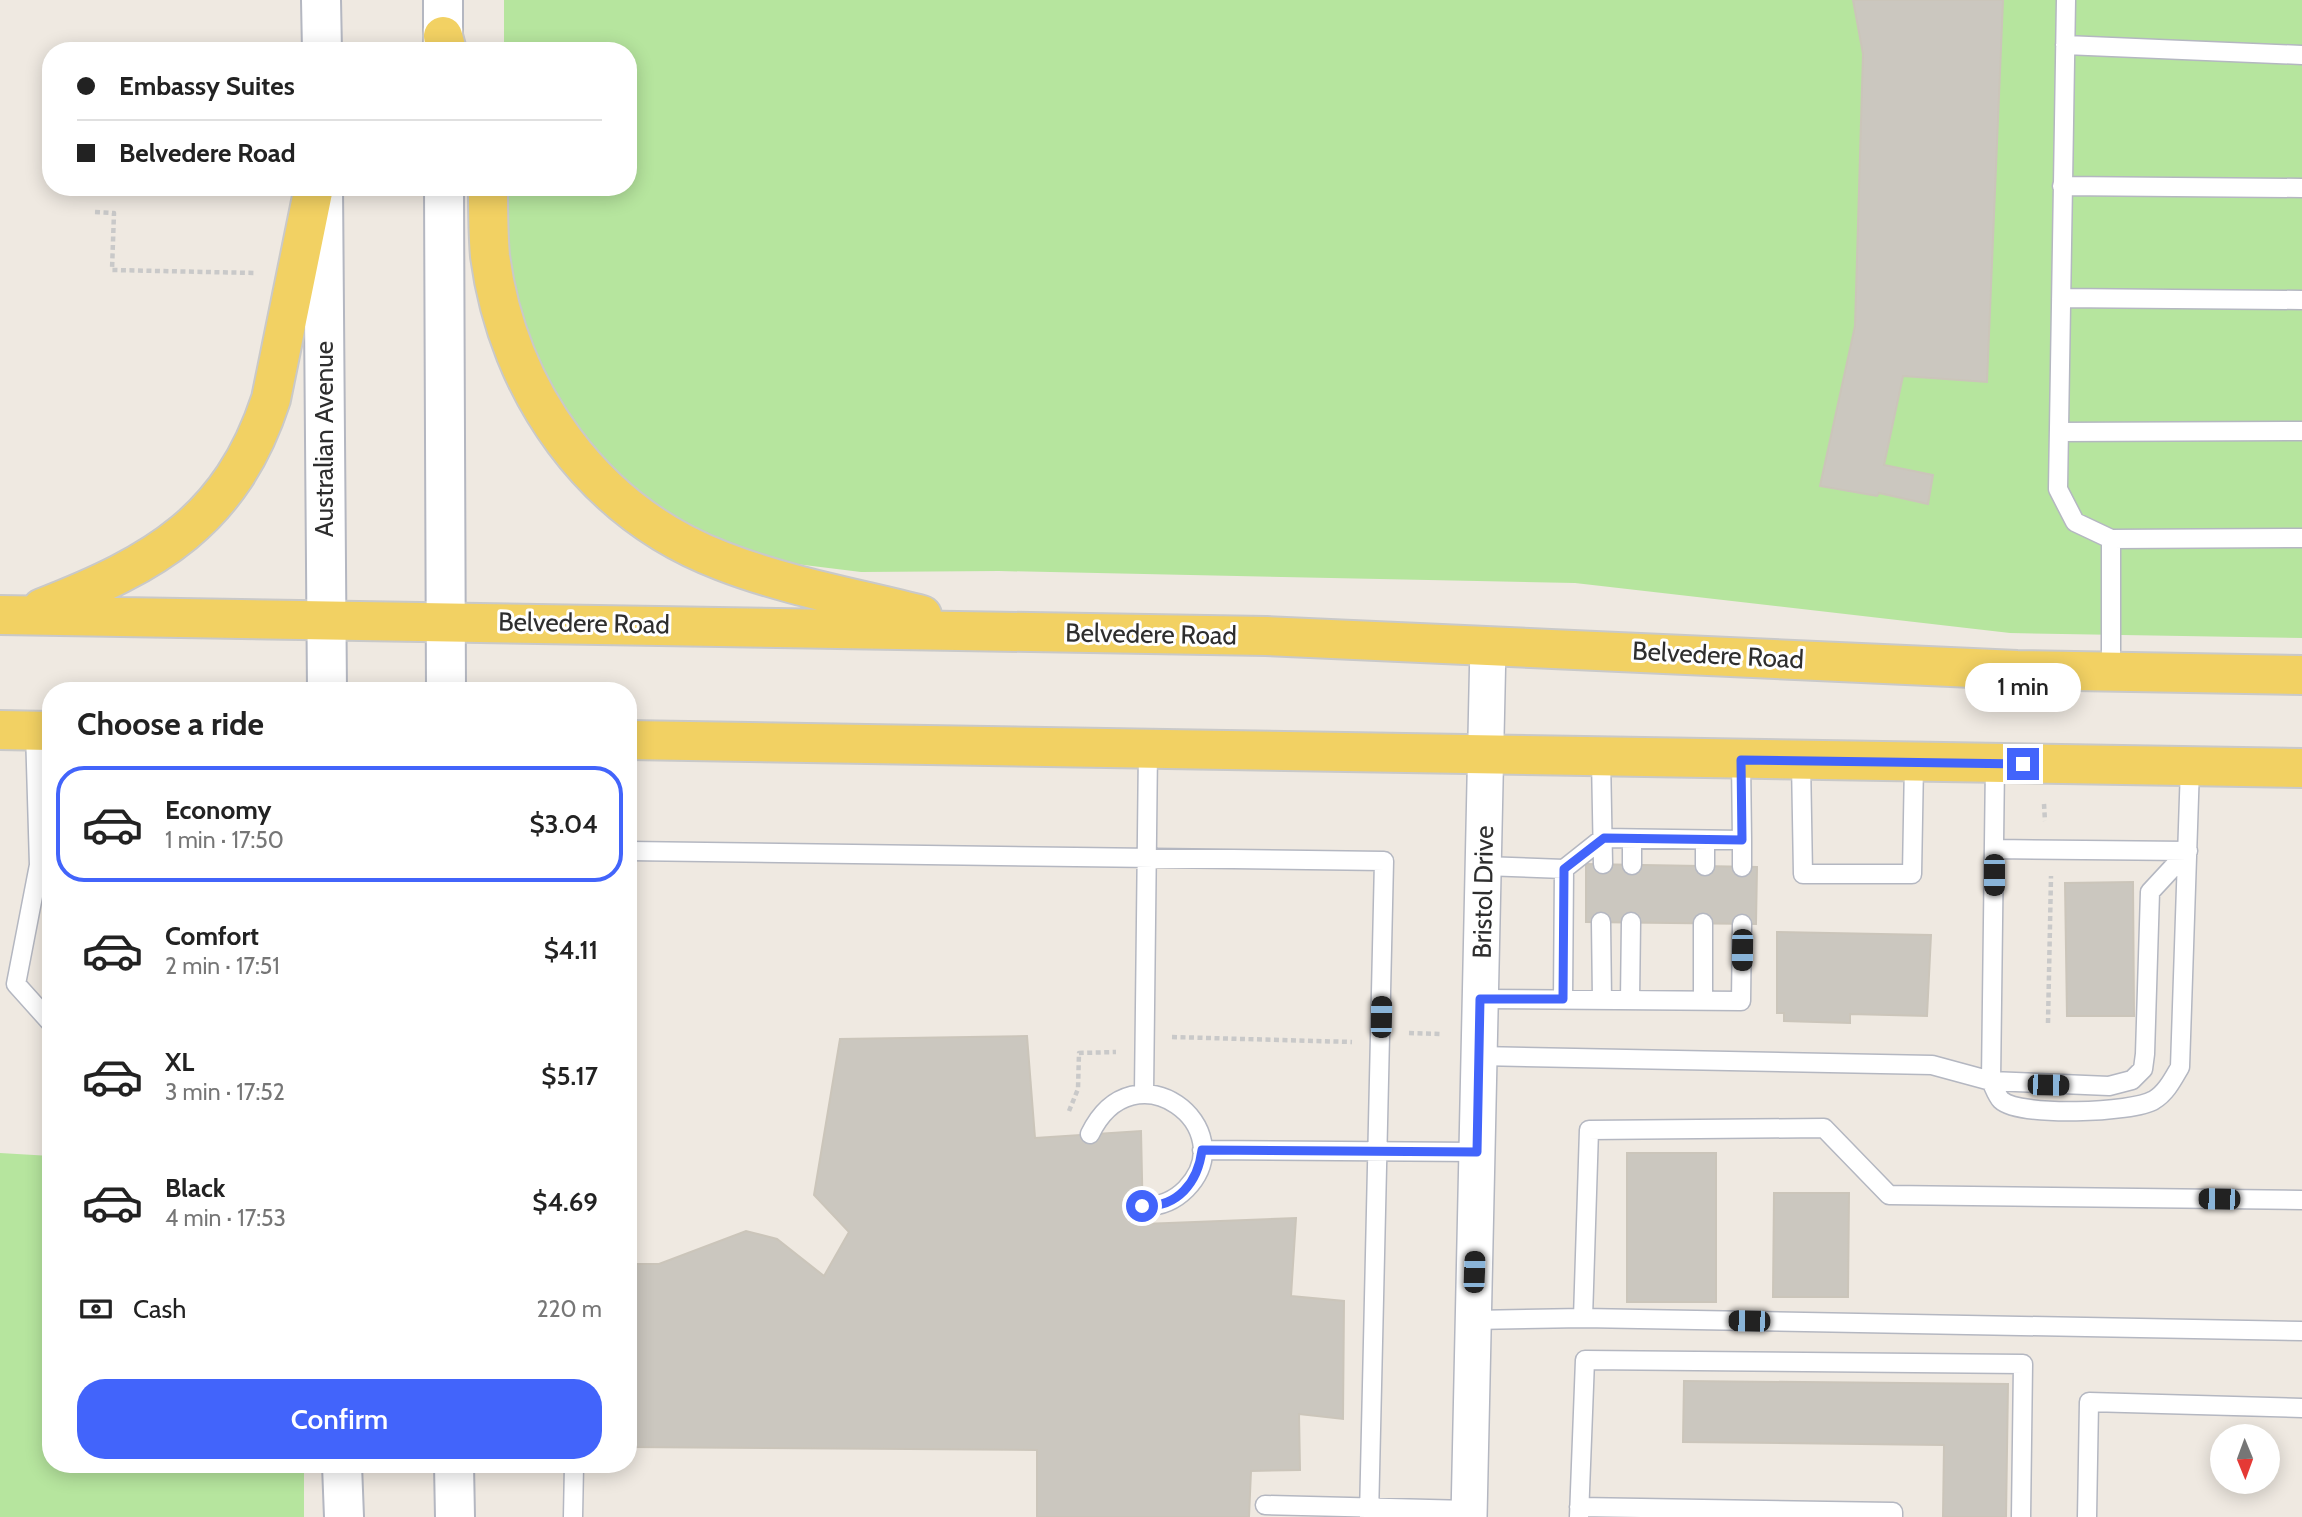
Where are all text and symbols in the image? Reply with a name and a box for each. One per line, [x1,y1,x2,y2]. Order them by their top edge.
text: Embassy Suites [119,70,295,102]
text: Belvedere Road [119,137,296,169]
street label: Australian Avenue [308,341,340,537]
street label: Belvedere Road [498,606,670,640]
street label: Belvedere Road [1065,617,1237,651]
street label: Belvedere Road [1631,635,1805,675]
callout: 1 min [1965,662,2081,712]
text: 1 min [1997,673,2049,701]
text: Choose a ride [77,704,264,743]
route end [2007,748,2039,780]
icon: car [81,793,144,856]
text: Economy [165,794,271,826]
text: $3.04 [530,808,598,840]
street label: Bristol Drive [1466,825,1500,959]
text: 1 min · 17:50 [165,826,284,854]
car [1984,854,2005,896]
icon: car [81,919,144,982]
text: Comfort [165,920,259,952]
car [1732,929,1753,971]
text: $4.11 [544,934,598,966]
text: 2 min · 17:51 [165,952,280,980]
car [1371,996,1392,1038]
icon: car [81,1045,144,1108]
text: XL [165,1046,194,1078]
text: $5.17 [541,1060,598,1092]
car [2027,1074,2070,1096]
text: 3 min · 17:52 [165,1078,285,1106]
icon: car [81,1171,144,1234]
text: Black [165,1172,225,1204]
text: $4.69 [532,1186,598,1218]
car [2198,1188,2241,1210]
route start [1126,1190,1158,1222]
text: 4 min · 17:53 [165,1204,286,1232]
car [1463,1251,1486,1293]
icon: cash [77,1290,115,1328]
text: Cash [133,1293,186,1325]
text: 220 m [536,1295,602,1323]
car [1728,1310,1771,1332]
button: Confirm [77,1379,602,1459]
north arrow [2210,1424,2280,1494]
map controls [2210,1424,2280,1494]

